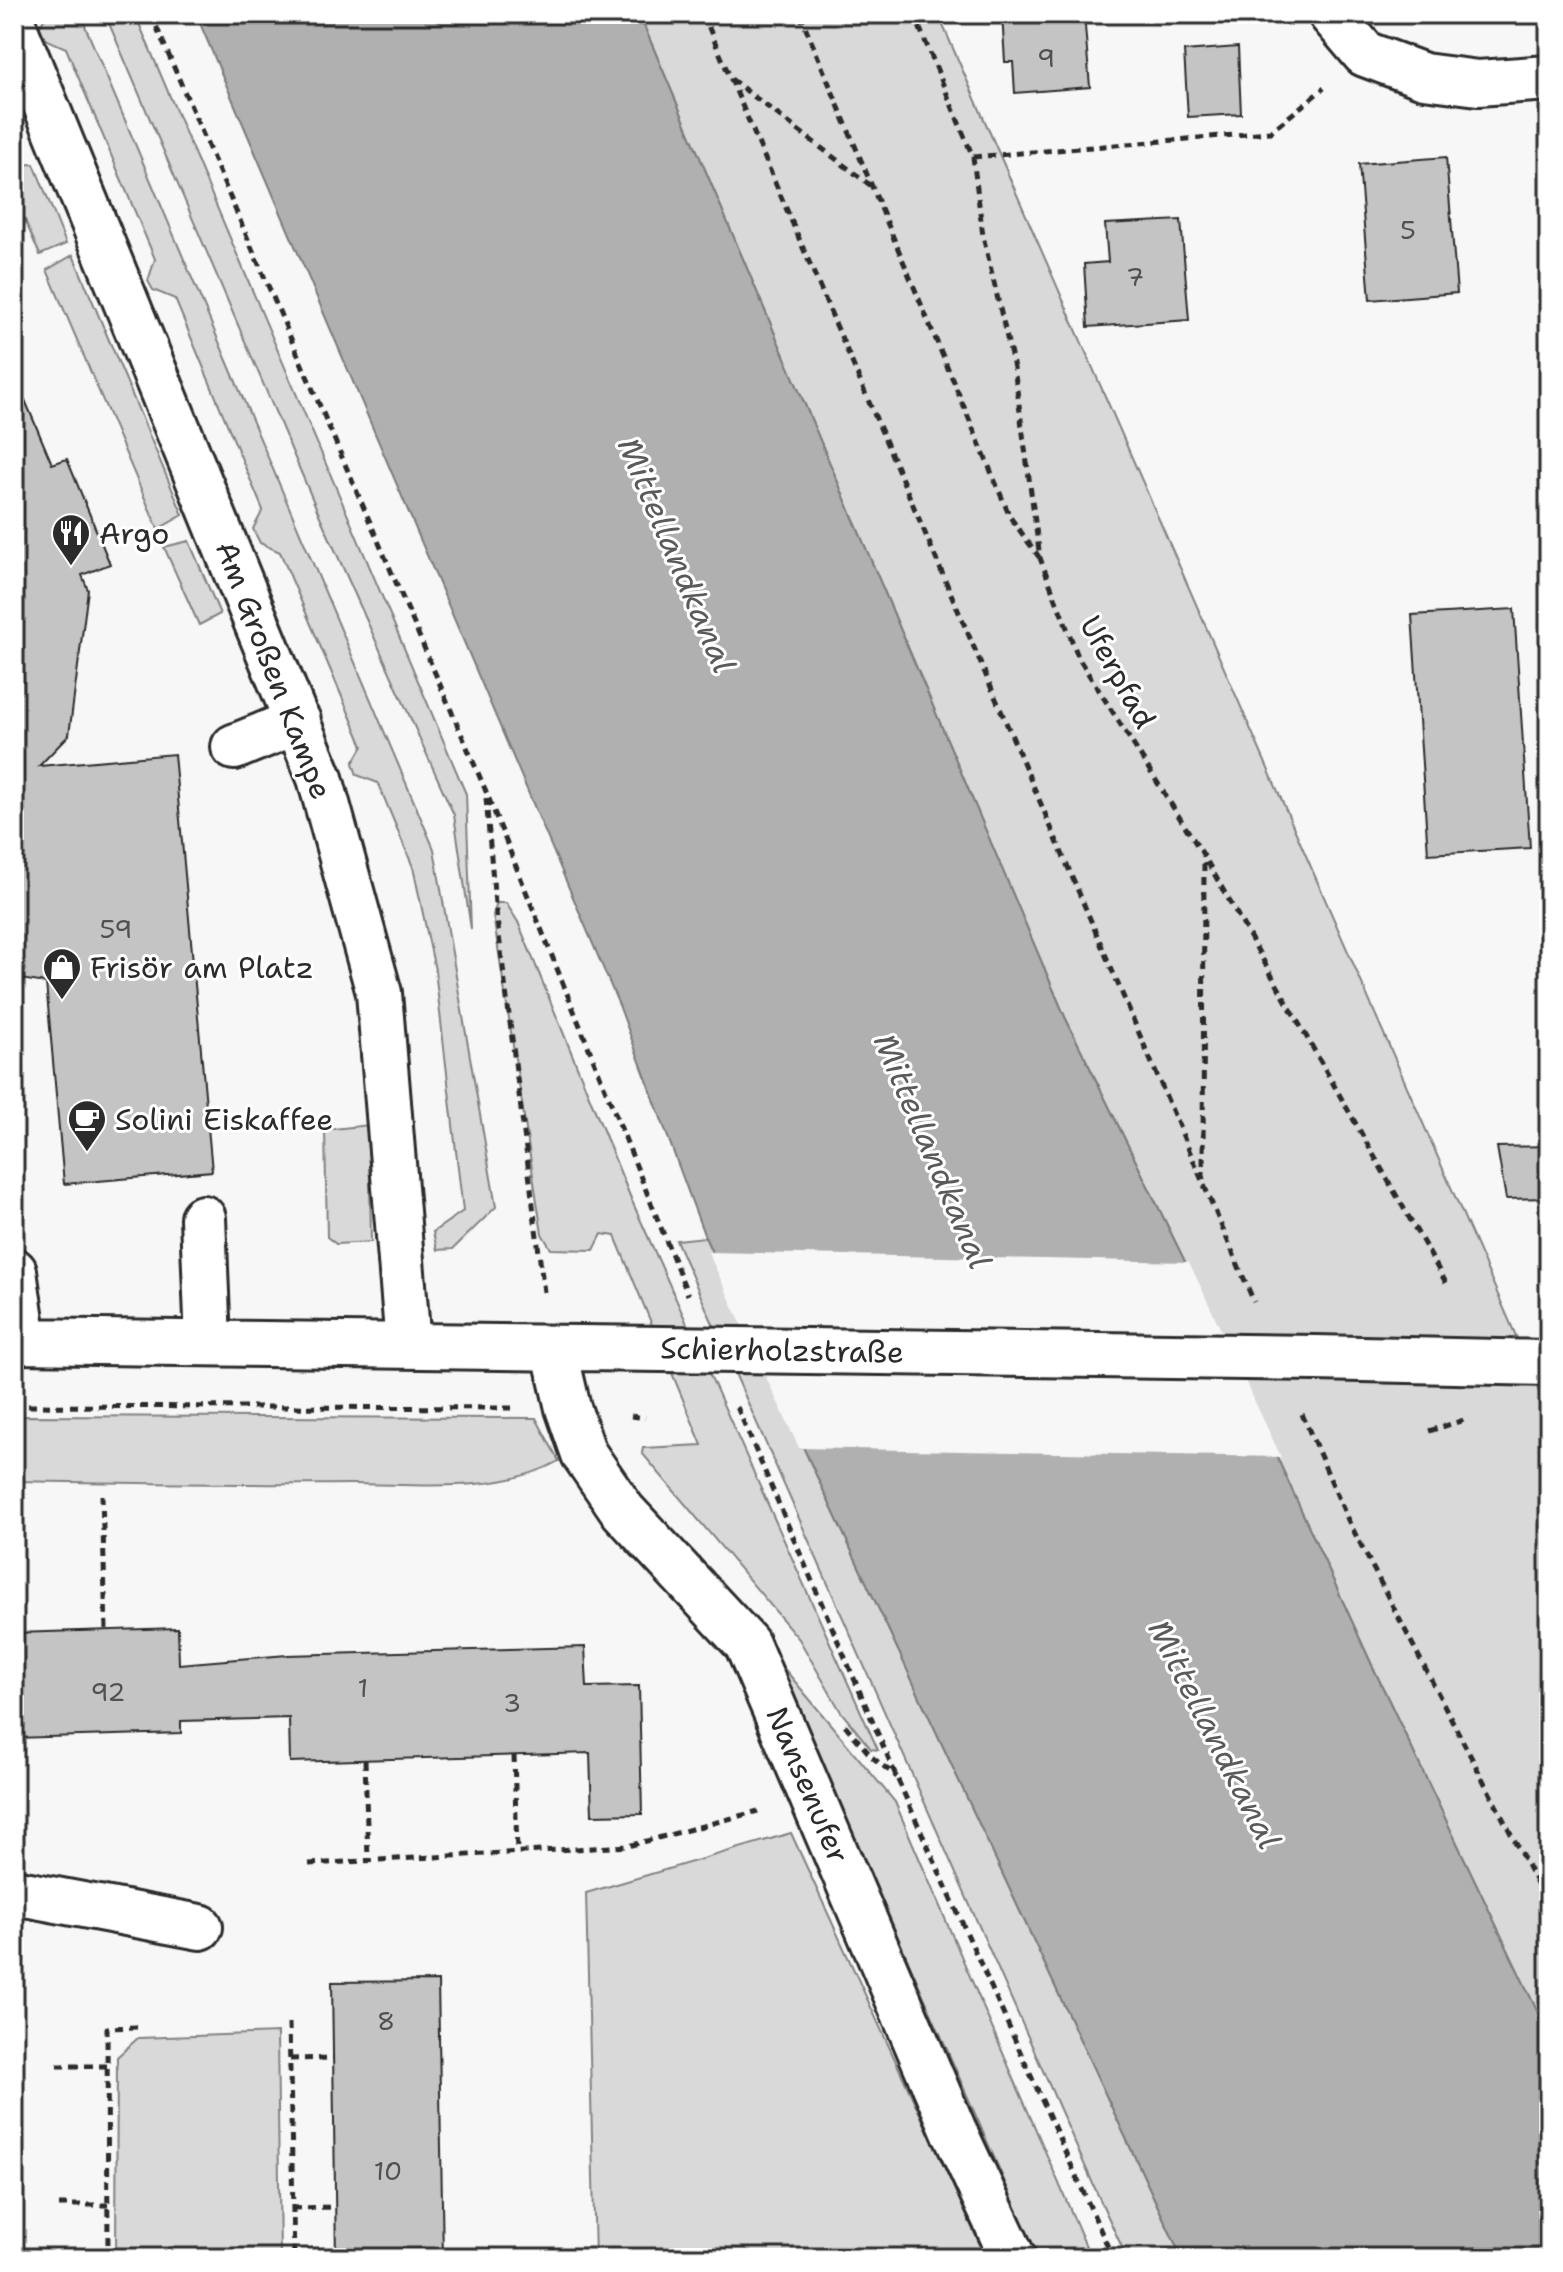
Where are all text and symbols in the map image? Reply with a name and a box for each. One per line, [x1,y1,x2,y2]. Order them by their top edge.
house number: 9 [1037,40,1055,75]
house number: 5 [1400,212,1416,247]
house number: 7 [1126,259,1144,294]
water label: Mittellandkanal [608,431,746,679]
restaurant icon: Argo [50,512,92,567]
place label: Argo [99,513,170,554]
street label: Am Großen Kampe [206,535,342,805]
street label: Uferpfad [1070,608,1166,736]
house number: 59 [100,911,132,946]
shop icon: Frisör am Platz [41,946,83,1001]
place label: Frisör am Platz [90,947,314,988]
water label: Mittellandkanal [864,1027,1002,1275]
cafe icon: Solini Eiskaffee [66,1098,108,1153]
place label: Solini Eiskaffee [115,1099,333,1140]
street label: Schierholzstraße [660,1327,904,1373]
water label: Mittellandkanal [1139,1612,1291,1856]
house number: 1 [358,1670,368,1705]
house number: 92 [90,1674,126,1709]
house number: 3 [503,1685,521,1720]
street label: Nansenufer [757,1700,859,1870]
house number: 8 [377,2003,395,2038]
house number: 10 [374,2153,402,2188]

